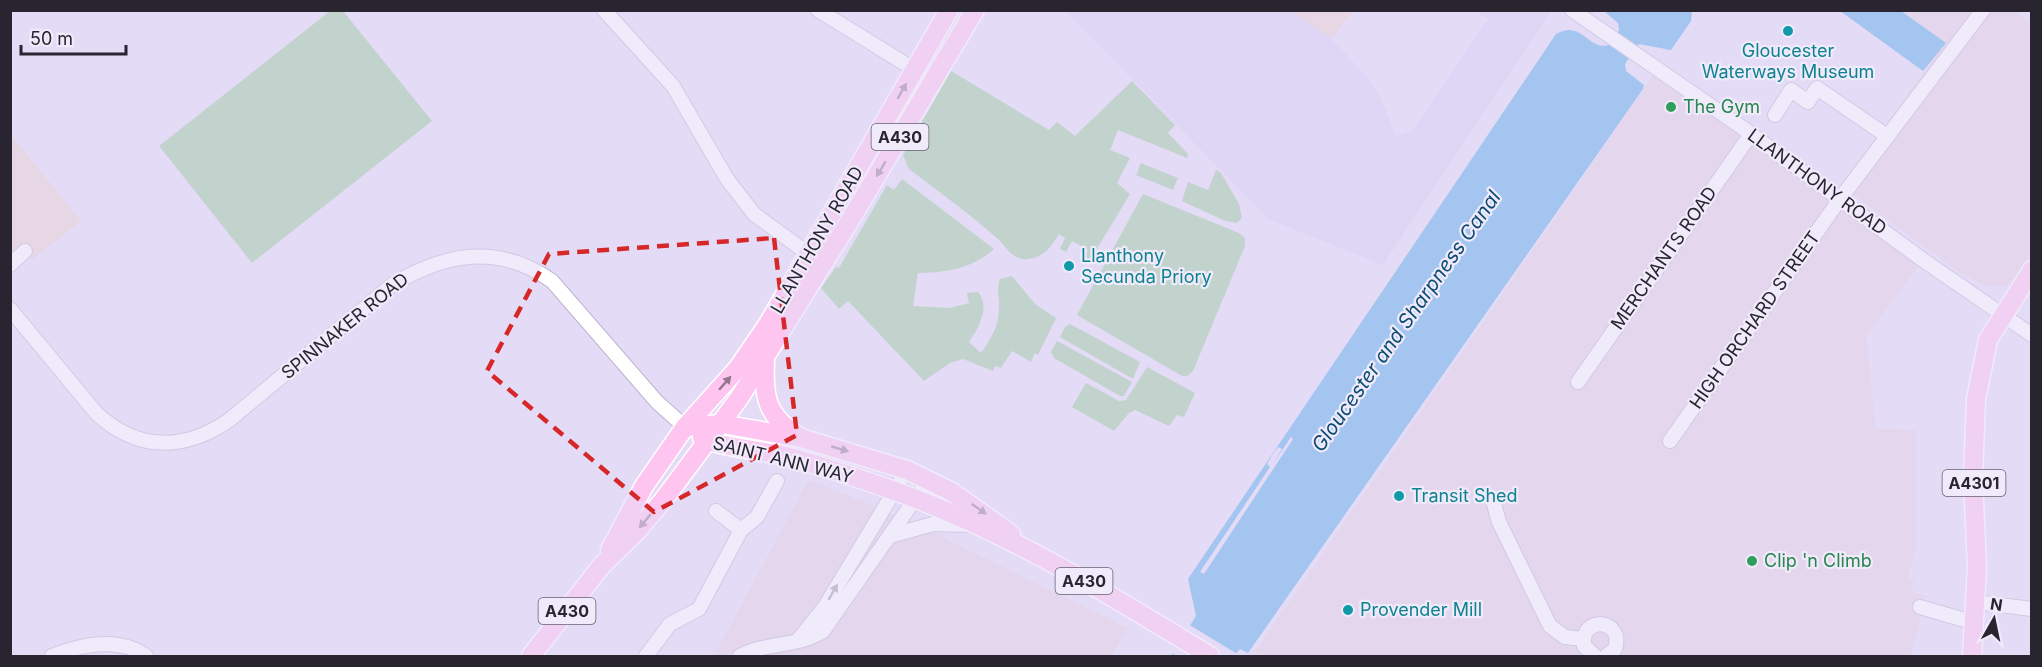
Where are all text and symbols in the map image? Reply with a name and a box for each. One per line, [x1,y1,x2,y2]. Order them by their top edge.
scale bar [21,18,126,56]
marker: Gloucester Waterways Museum [1781,24,1795,38]
text: 50 m [30,28,73,49]
place label: Gloucester Waterways Museum [1702,40,1874,82]
one-way arrow [897,82,907,99]
place label: The Gym [1683,96,1760,117]
marker: The Gym [1664,100,1678,114]
road number: A430 [872,124,928,150]
street label: LLANTHONY ROAD [1744,124,1891,239]
one-way arrow [876,161,886,178]
street label: LLANTHONY ROAD [766,163,867,317]
street label: MERCHANTS ROAD [1606,182,1721,333]
water label: Gloucester and Sharpness Canal [1306,186,1506,456]
street label: HIGH ORCHARD STREET [1685,227,1824,413]
place label: Llanthony Secunda Priory [1081,245,1212,287]
marker: Llanthony Secunda Priory [1062,259,1076,273]
street label: SPINNAKER ROAD [277,268,412,383]
one-way arrow [718,376,731,391]
street label: SAINT ANN WAY [711,432,855,487]
one-way arrow [832,445,850,454]
road number: A4301 [1942,470,2006,496]
place label: Transit Shed [1411,485,1518,506]
marker: Transit Shed [1392,489,1406,503]
one-way arrow [971,503,987,515]
one-way arrow [639,513,652,529]
place label: Clip 'n Climb [1764,550,1872,571]
marker: Clip 'n Climb [1745,554,1759,568]
road number: A430 [1056,568,1112,594]
one-way arrow [828,584,838,601]
north arrow [1964,589,2024,649]
text: N [1989,593,2004,615]
road number: A430 [538,598,596,624]
place label: Provender Mill [1360,599,1482,620]
marker: Provender Mill [1341,603,1355,617]

